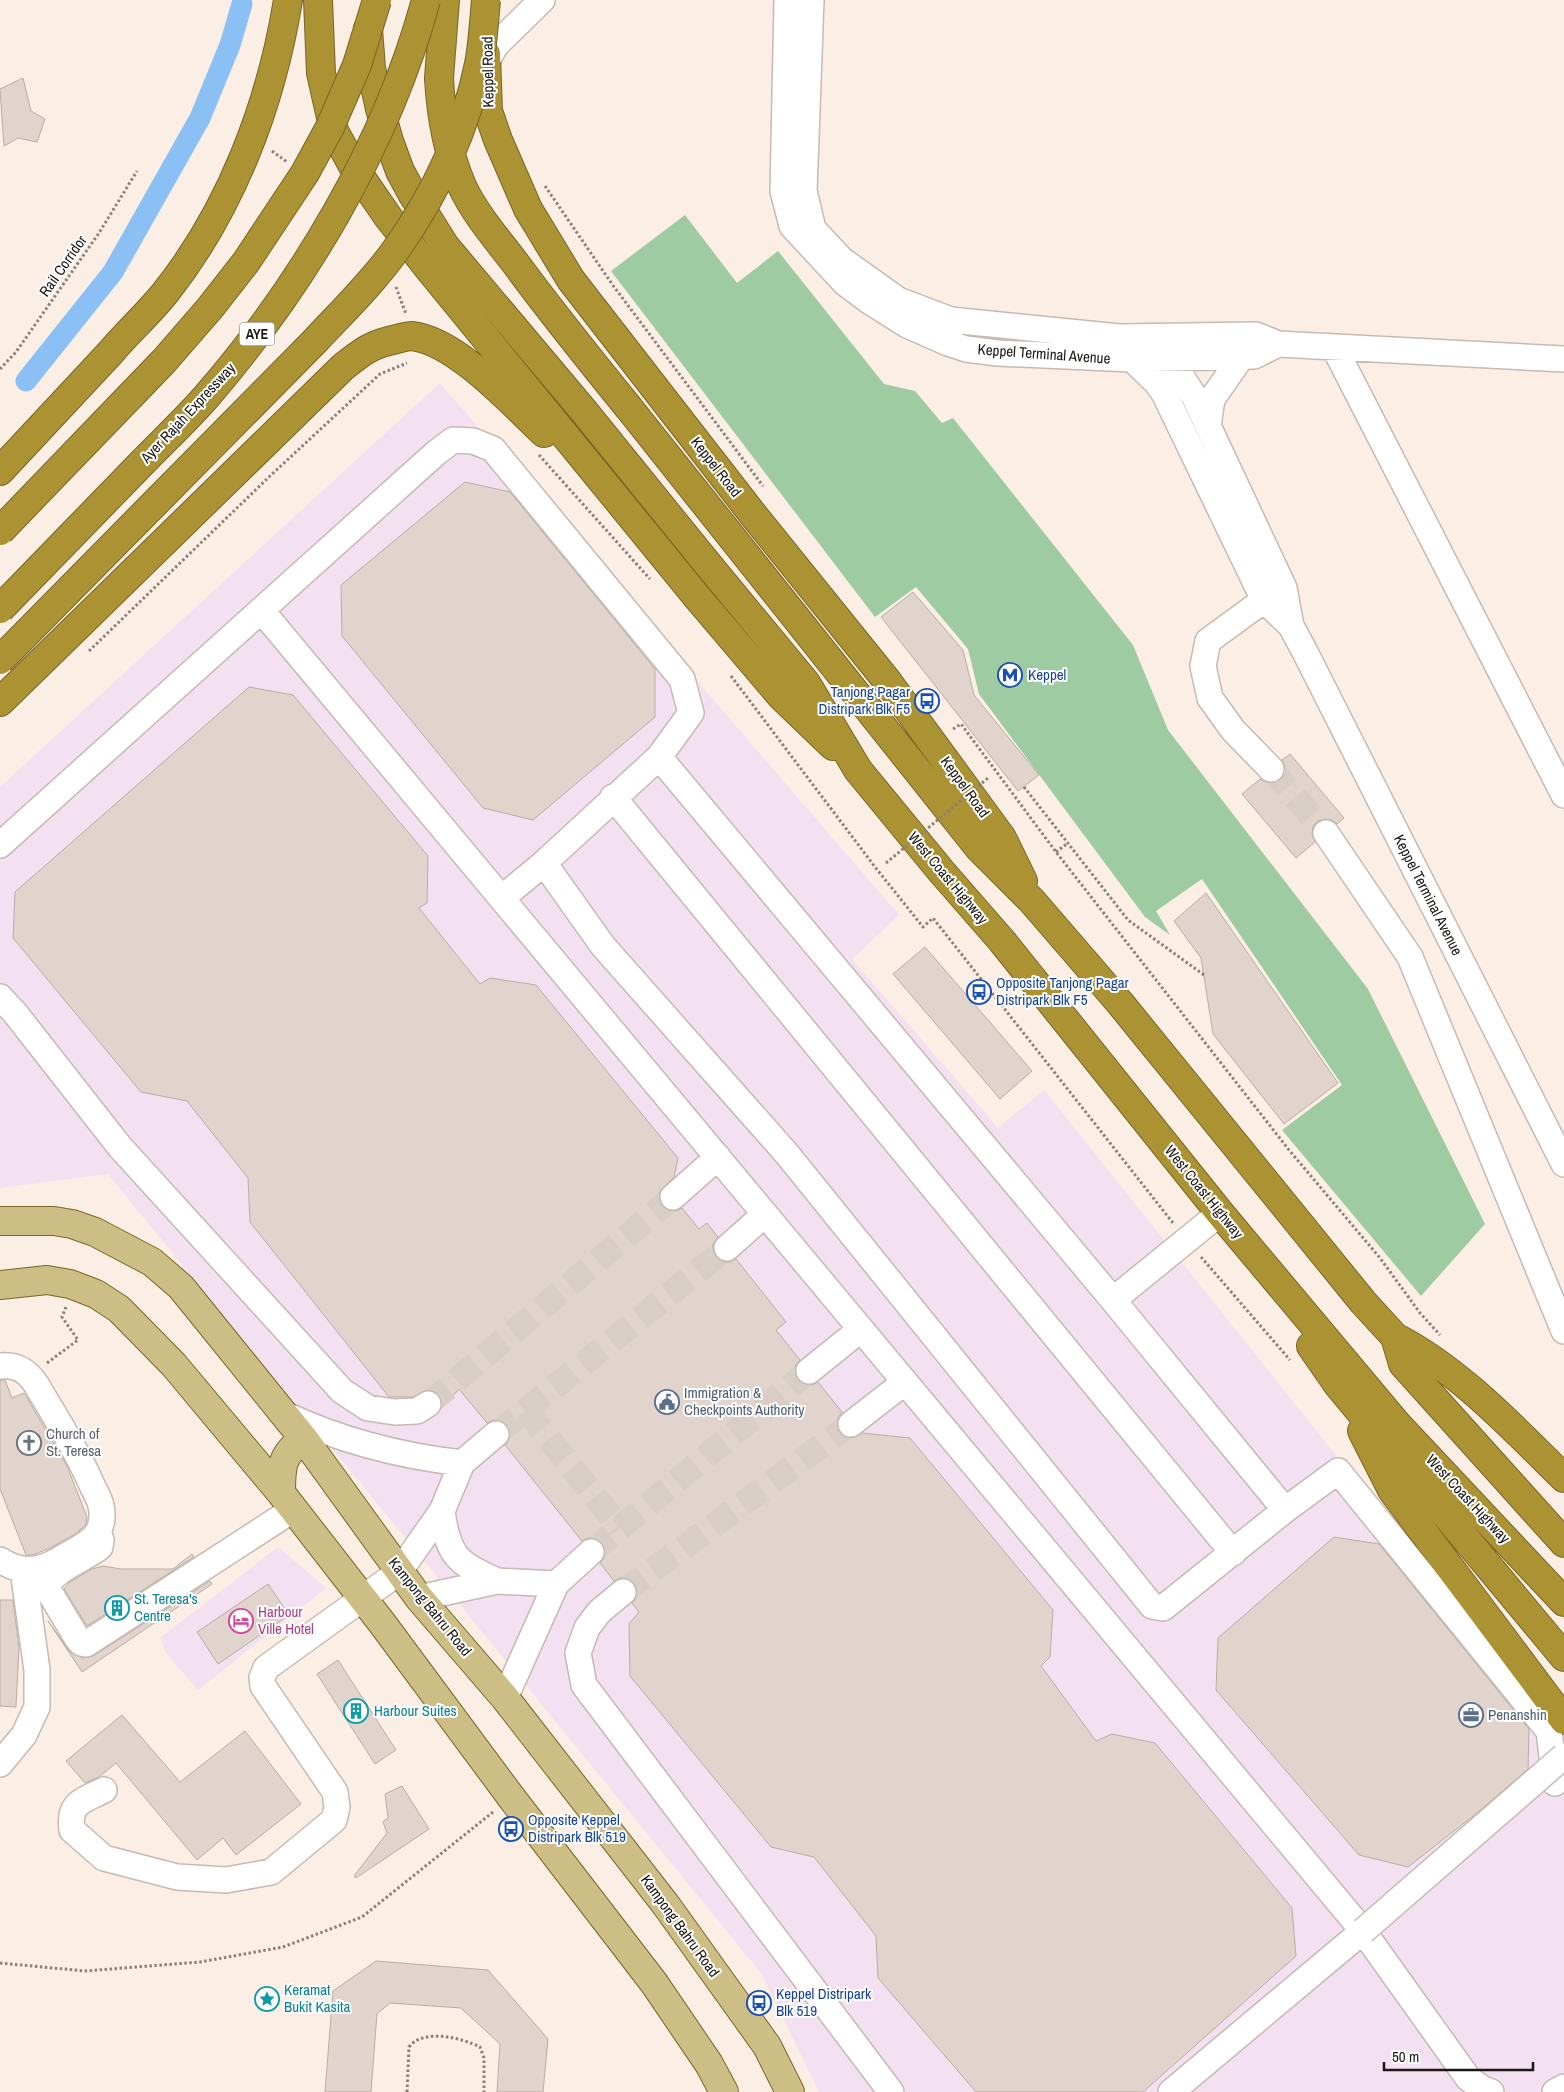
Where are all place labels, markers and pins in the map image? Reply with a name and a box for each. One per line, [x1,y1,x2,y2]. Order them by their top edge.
metro station icon: Keppel [997,662,1023,688]
place label: Keppel [1028,664,1066,685]
place label: Tanjong Pagar Distripark Blk F5 [818,681,910,719]
bus stop icon: Tanjong Pagar Distripark Blk F5 [914,688,940,714]
place label: Opposite Tanjong Pagar Distripark Blk F5 [996,972,1129,1010]
bus stop icon: Opposite Tanjong Pagar Distripark Blk F5 [966,979,992,1005]
place label: Immigration & Checkpoints Authority [684,1382,805,1420]
public building icon: Immigration & Checkpoints Authority [654,1389,680,1415]
place label: Church of St. Teresa [46,1423,101,1461]
church icon: Church of St. Teresa [16,1430,42,1456]
place label: St. Teresa's Centre [134,1588,198,1626]
building icon: St. Teresa's Centre [104,1595,130,1621]
place label: Harbour Ville Hotel [258,1601,314,1639]
hotel icon: Harbour Ville Hotel [228,1608,254,1634]
building icon: Harbour Suites [343,1698,369,1724]
place label: Harbour Suites [374,1700,457,1721]
office icon: Penanshin [1458,1702,1484,1728]
place label: Penanshin [1488,1704,1547,1725]
place label: Opposite Keppel Distripark Blk 519 [528,1809,626,1847]
bus stop icon: Opposite Keppel Distripark Blk 519 [498,1816,524,1842]
place label: Keramat Bukit Kasita [284,1979,350,2017]
place label: Keppel Distripark Blk 519 [776,1983,872,2021]
place icon: Keramat Bukit Kasita [254,1986,280,2012]
bus stop icon: Keppel Distripark Blk 519 [746,1990,772,2016]

